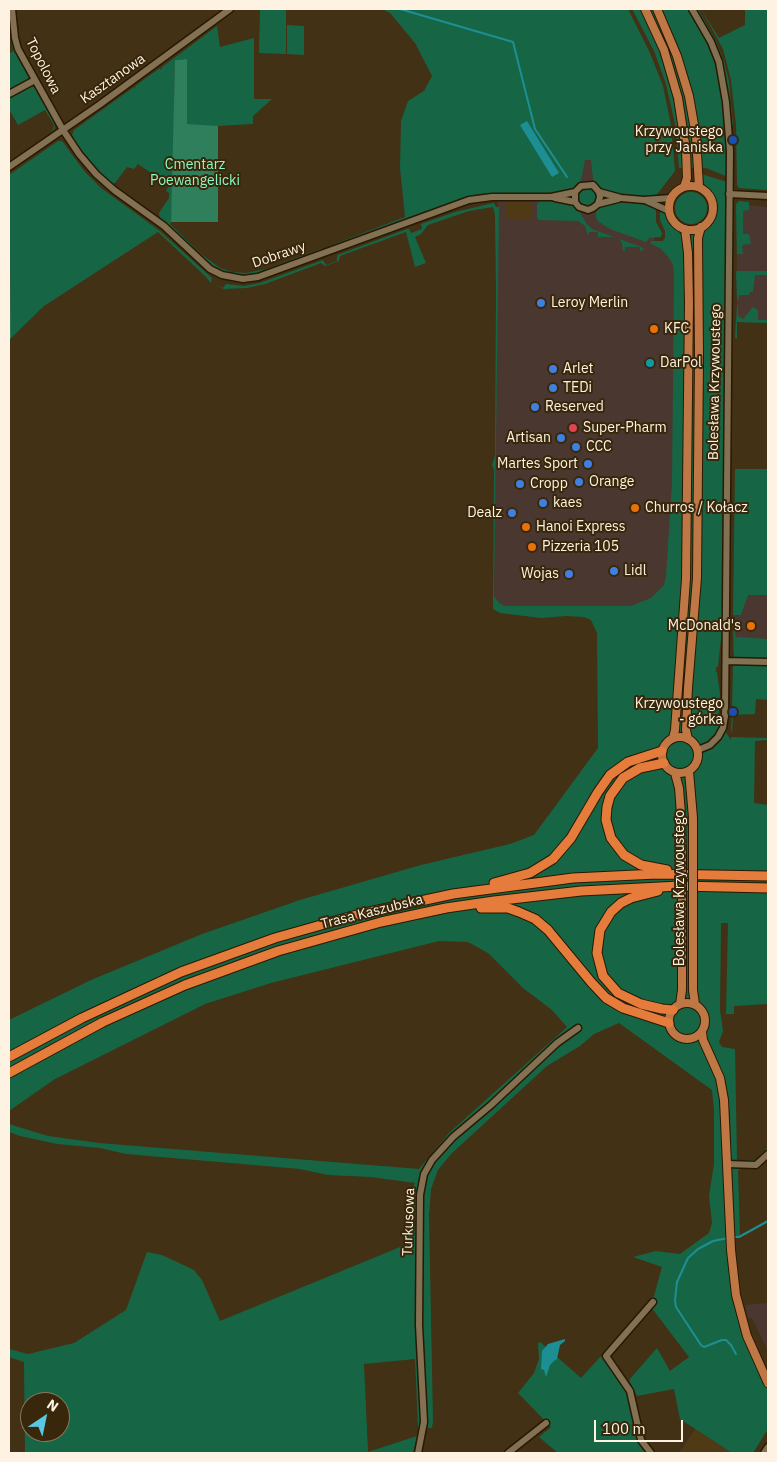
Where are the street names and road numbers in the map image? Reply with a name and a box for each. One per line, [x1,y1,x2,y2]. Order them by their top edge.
street label: Topolowa [22,35,64,97]
street label: Kasztanowa [77,50,149,108]
street label: Dobrawy [250,238,308,272]
street label: Bolesława Krzywoustego [705,304,725,460]
street label: Bolesława Krzywoustego [672,810,688,966]
street label: Trasa Kaszubska [319,891,425,933]
street label: Turkusowa [399,1188,419,1256]

